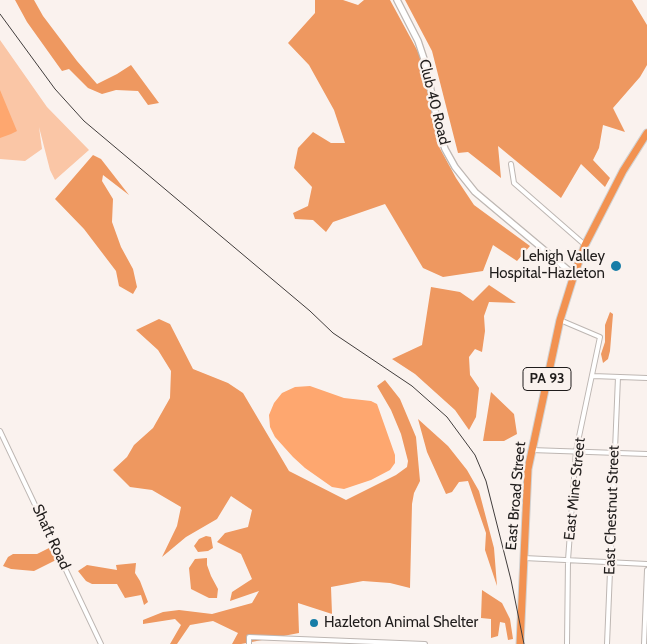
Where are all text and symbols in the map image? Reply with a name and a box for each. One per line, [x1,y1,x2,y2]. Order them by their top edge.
street label: Club 40 Road [415,57,453,147]
place label: Lehigh Valley Hospital-Hazleton [489,248,605,283]
marker: Lehigh Valley Hospital-Hazleton [609,259,623,273]
road number: PA 93 [523,368,571,390]
street label: East Mine Street [561,437,589,541]
street label: East Broad Street [502,441,530,551]
street label: East Chestnut Street [601,445,623,575]
street label: Shaft Road [28,502,74,572]
place label: Hazleton Animal Shelter [324,614,478,632]
marker: Hazleton Animal Shelter [308,617,320,629]

